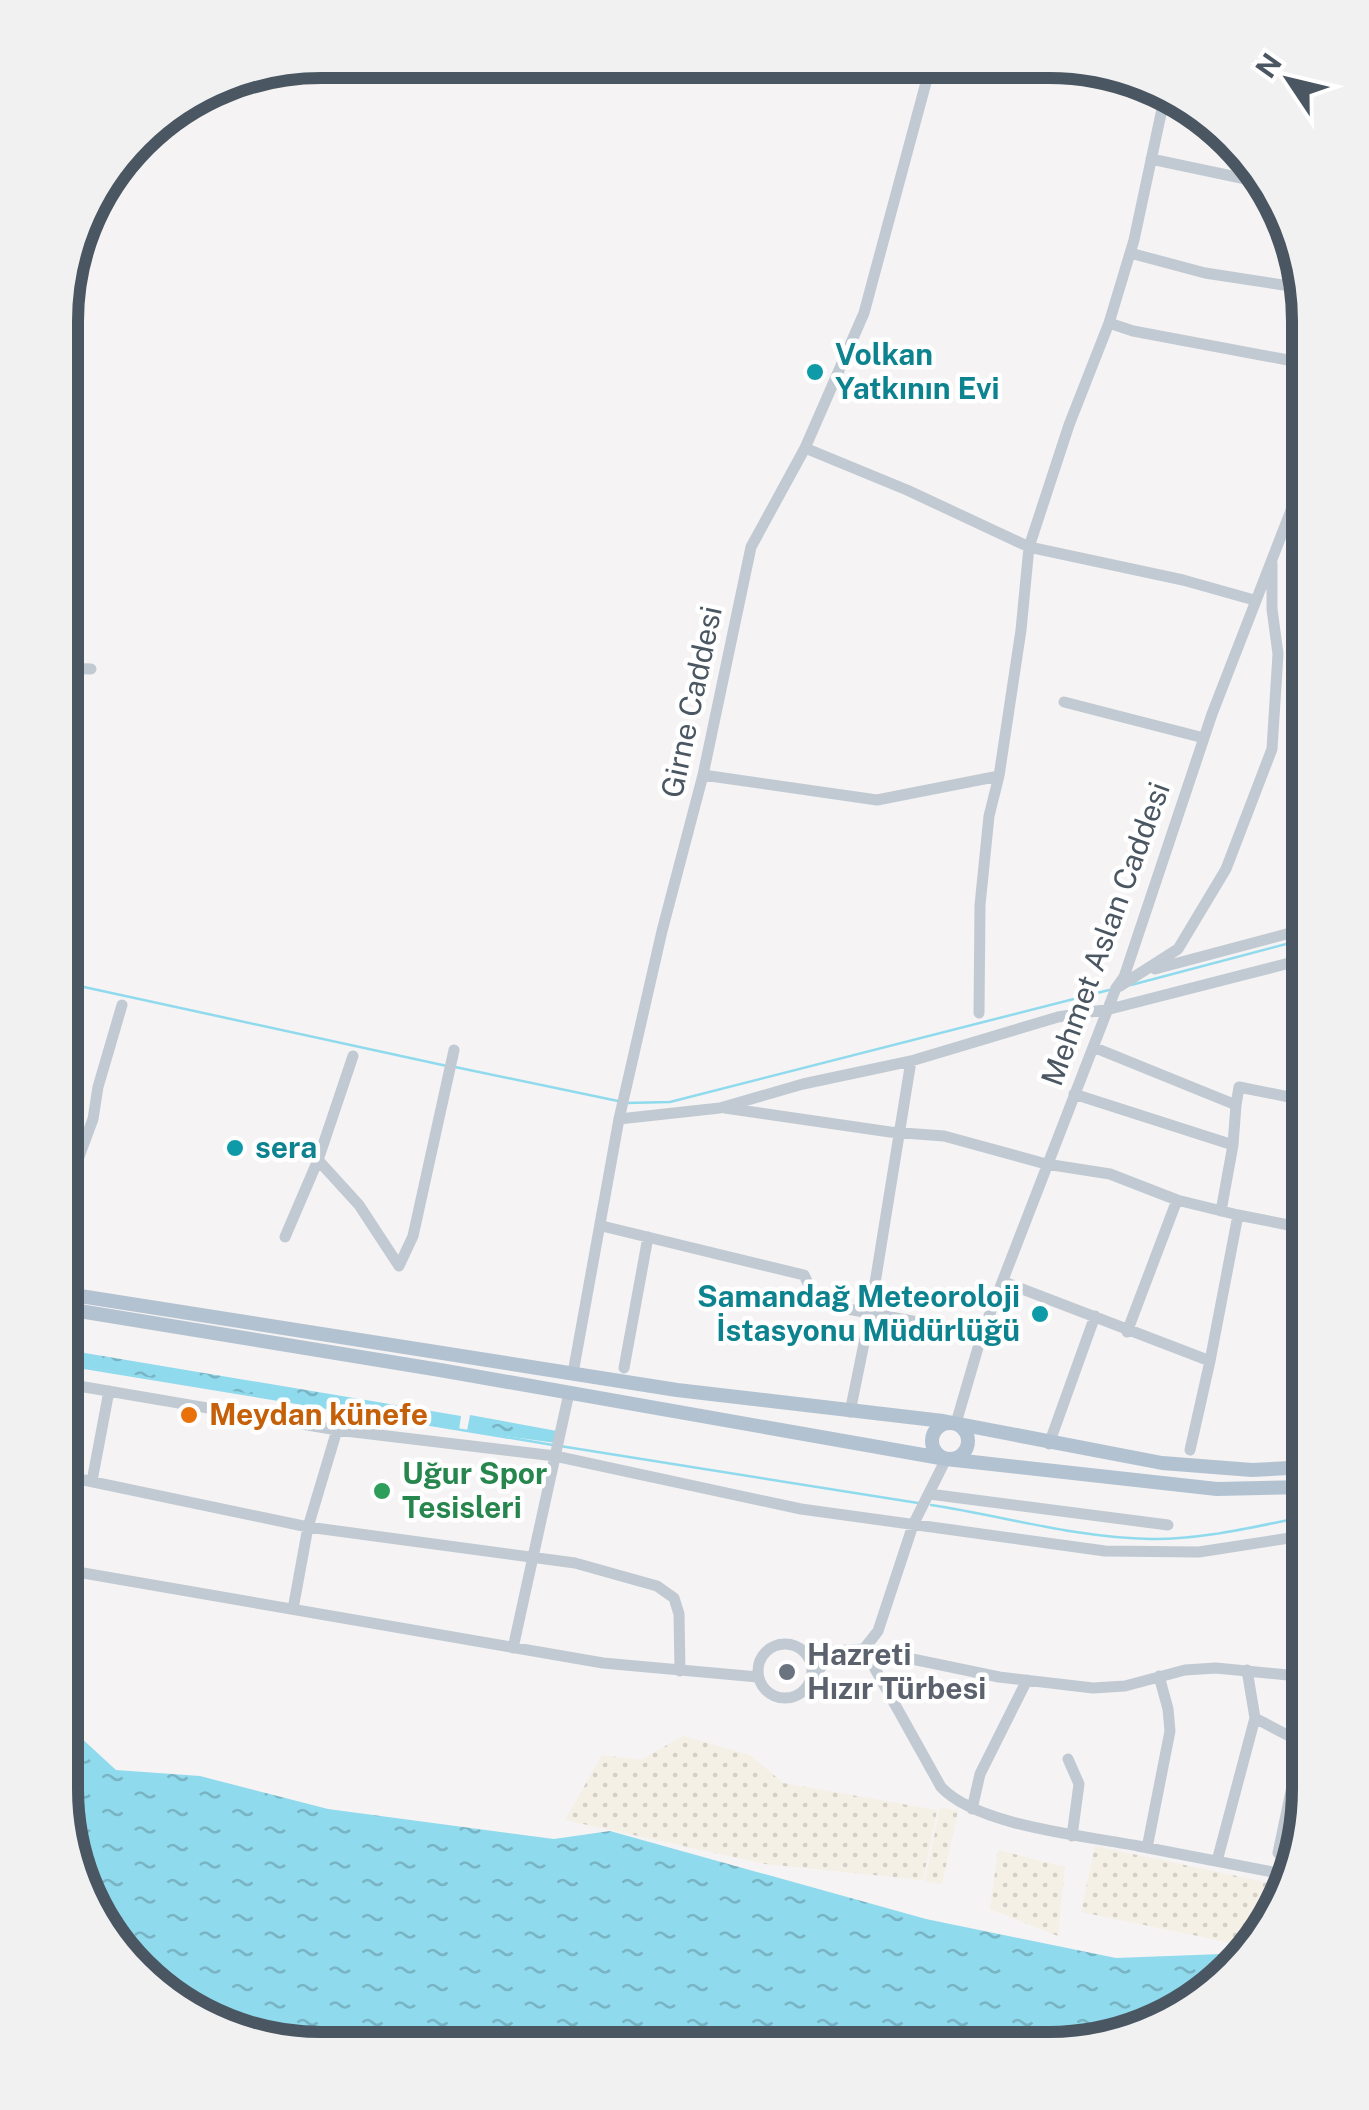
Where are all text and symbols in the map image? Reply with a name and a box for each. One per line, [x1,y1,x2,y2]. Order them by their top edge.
north arrow [1239,30,1339,130]
text: N [1248,47,1288,84]
place label: Volkan Yatkının Evi [835,336,1000,406]
marker: Volkan Yatkının Evi [804,361,826,383]
street label: Girne Caddesi [653,603,729,801]
street label: Mehmet Aslan Caddesi [1033,777,1177,1090]
place label: sera [255,1129,317,1165]
marker: sera [224,1137,246,1159]
place label: Samandağ Meteoroloji İstasyonu Müdürlüğü [697,1278,1020,1348]
marker: Samandağ Meteoroloji İstasyonu Müdürlüğü [1029,1303,1051,1325]
place label: Meydan künefe [209,1396,428,1432]
marker: Meydan künefe [178,1404,200,1426]
place label: Uğur Spor Tesisleri [402,1455,547,1525]
marker: Uğur Spor Tesisleri [371,1480,393,1502]
place label: Hazreti Hızır Türbesi [807,1636,986,1706]
marker: Hazreti Hızır Türbesi [776,1661,798,1683]

